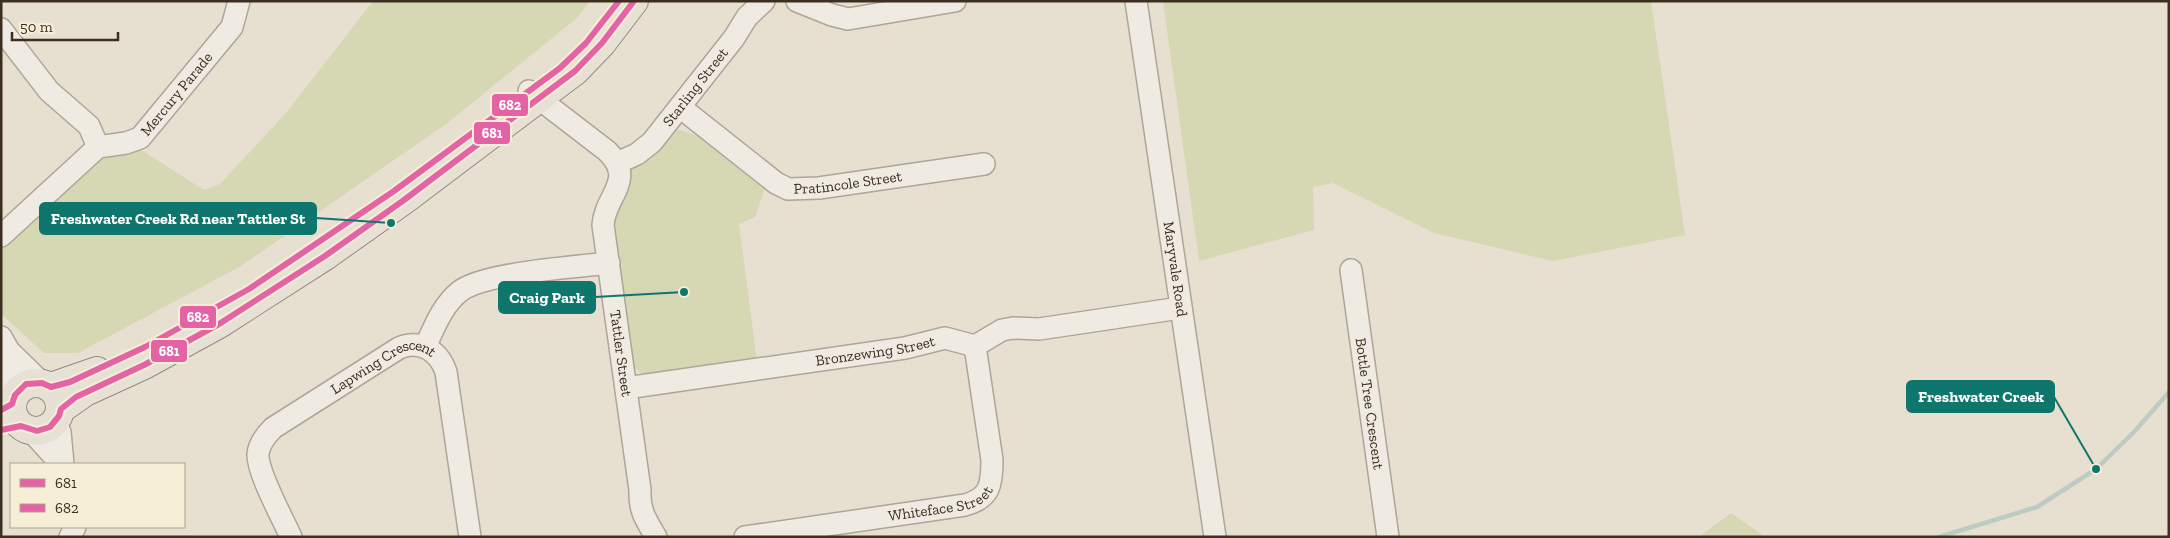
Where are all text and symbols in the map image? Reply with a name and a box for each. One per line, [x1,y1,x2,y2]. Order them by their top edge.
scale bar [12,10,119,42]
text: 50 m [20,18,53,36]
street label: Starling Street [659,44,732,130]
street label: Mercury Parade [137,48,216,139]
line badge: 682 [491,93,529,117]
text: 682 [499,97,522,114]
line badge: 681 [473,121,511,145]
text: 681 [482,125,503,142]
street label: Pratincole Street [793,167,904,198]
callout: Freshwater Creek Rd near Tattler St [40,203,316,234]
text: Freshwater Creek Rd near Tattler St [51,209,306,228]
street label: Maryvale Road [1160,220,1192,319]
callout: Craig Park [499,282,595,313]
text: Craig Park [509,288,585,307]
line badge: 682 [179,305,217,329]
text: 682 [187,309,210,326]
street label: Tattler Street [606,309,636,398]
street label: Bronzewing Street [814,332,937,370]
street label: Lapwing Crescent [327,336,440,398]
street label: Bottle Tree Crescent [1351,337,1388,471]
line badge: 681 [150,339,188,363]
text: 681 [159,343,180,360]
callout: Freshwater Creek [1907,381,2054,412]
text: Freshwater Creek [1918,387,2044,406]
legend [10,463,185,528]
text: 681 [55,474,77,492]
street label: Whiteface Street [887,483,997,525]
text: 682 [55,499,79,517]

